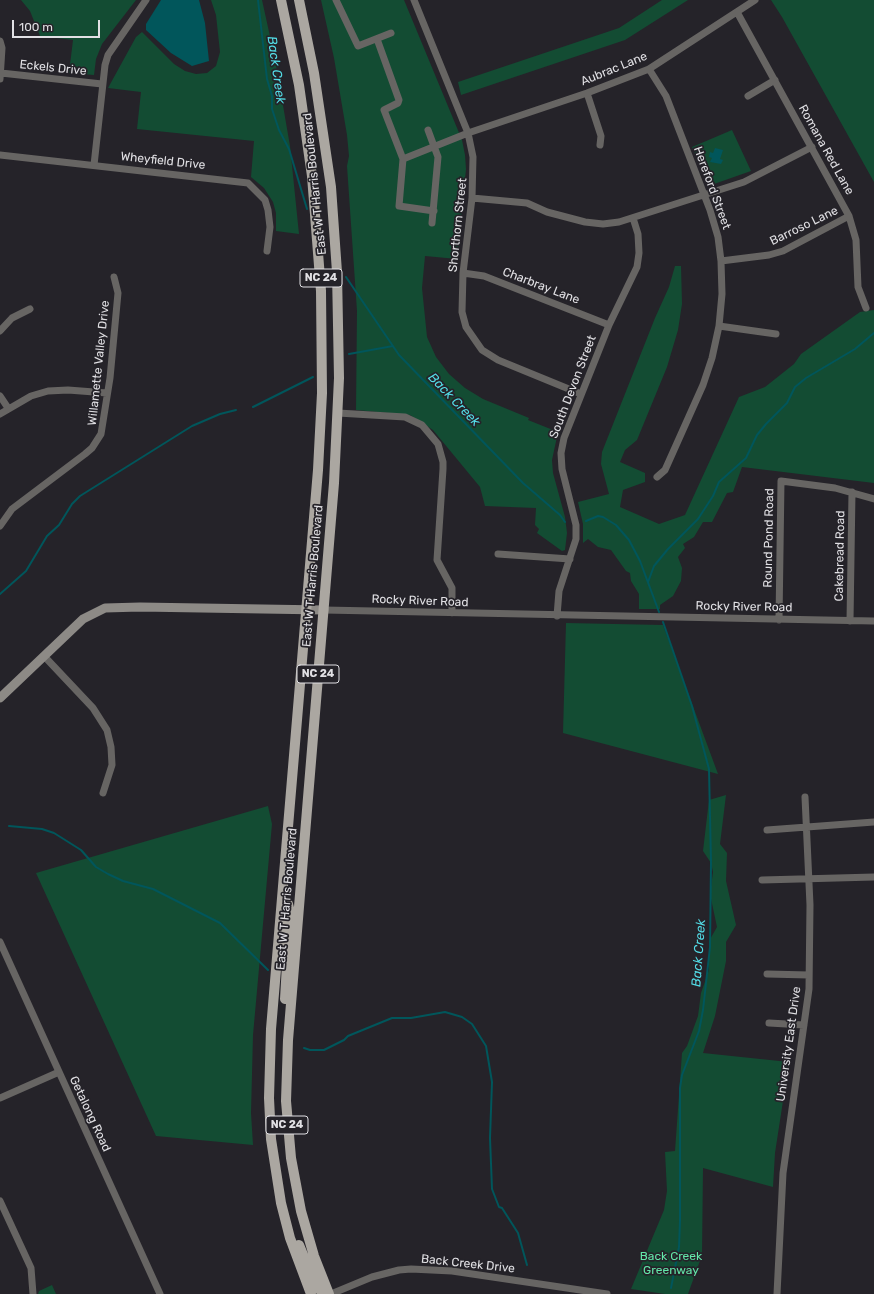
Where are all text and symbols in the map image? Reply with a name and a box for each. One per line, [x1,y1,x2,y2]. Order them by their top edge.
scale bar [14,12,102,38]
text: 100 m [19,20,53,34]
water label: Back Creek [264,35,288,105]
street label: Aubrac Lane [579,49,649,89]
street label: Eckels Drive [19,57,87,79]
street label: Romana Red Lane [795,102,857,198]
street label: East W T Harris Boulevard [300,112,330,256]
street label: Hereford Street [690,145,734,231]
street label: Wheyfield Drive [120,149,206,173]
street label: Shorthorn Street [446,177,470,273]
street label: Barroso Lane [768,203,840,249]
street label: Charbray Lane [500,265,582,307]
road number: NC 24 [300,269,342,287]
street label: Willamette Valley Drive [85,300,113,426]
street label: South Devon Street [547,333,599,441]
water label: Back Creek [425,370,483,430]
street label: Round Pond Road [761,488,777,588]
street label: East W T Harris Boulevard [300,504,326,648]
street label: Cakebread Road [832,511,848,601]
street label: Rocky River Road [371,592,469,610]
street label: Rocky River Road [695,599,793,615]
road number: NC 24 [297,665,339,683]
street label: East W T Harris Boulevard [274,827,300,971]
water label: Back Creek [689,918,709,988]
street label: University East Drive [774,986,804,1102]
street label: Getalong Road [66,1074,114,1154]
road number: NC 24 [266,1116,308,1134]
park label: Back Creek Greenway [640,1250,702,1278]
street label: Back Creek Drive [420,1252,516,1276]

